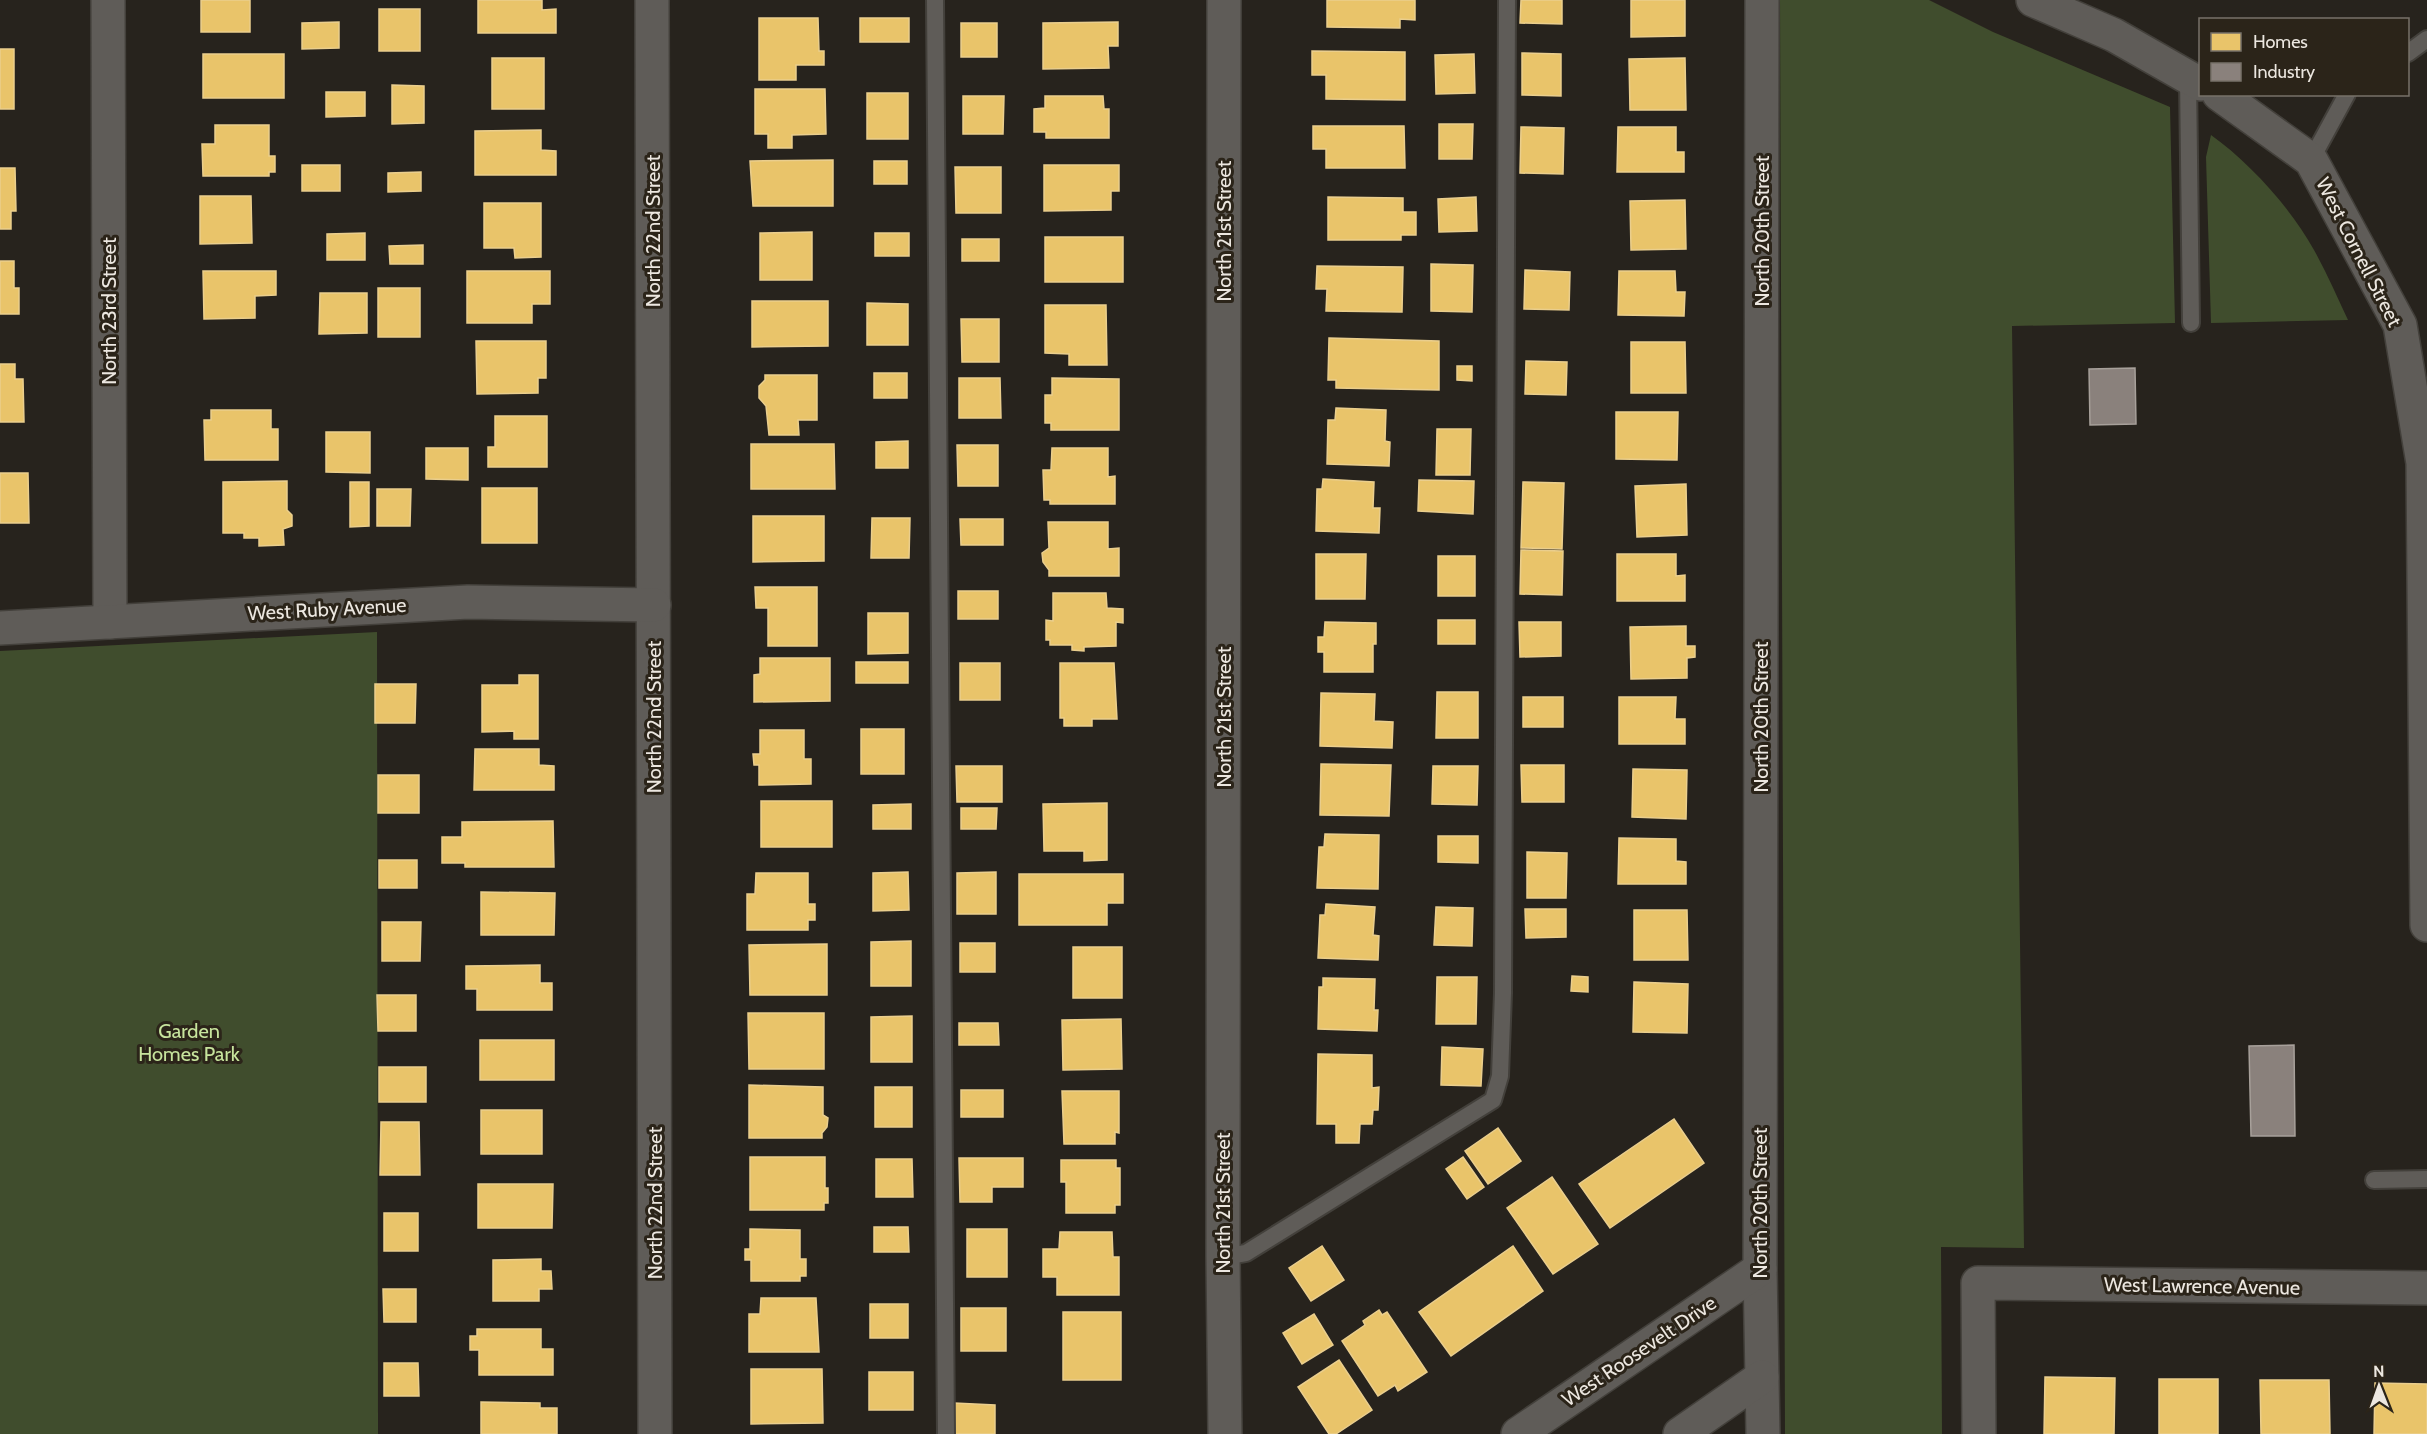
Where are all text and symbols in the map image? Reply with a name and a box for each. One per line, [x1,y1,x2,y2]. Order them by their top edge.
legend [2199,18,2409,96]
text: Homes [2253,31,2308,53]
text: Industry [2253,61,2315,83]
street label: North 22nd Street [641,155,665,307]
street label: North 20th Street [1750,155,1774,307]
street label: North 21st Street [1212,160,1236,302]
street label: West Cornell Street [2311,173,2407,331]
street label: North 23rd Street [97,237,121,385]
street label: West Ruby Avenue [247,593,407,625]
street label: North 22nd Street [642,641,666,793]
street label: North 20th Street [1749,641,1773,793]
street label: North 21st Street [1212,646,1236,788]
park label: Garden Homes Park [138,1019,240,1066]
street label: North 22nd Street [643,1127,667,1279]
street label: North 20th Street [1748,1127,1772,1279]
street label: North 21st Street [1211,1132,1235,1274]
street label: West Lawrence Avenue [2104,1272,2300,1300]
street label: West Roosevelt Drive [1557,1291,1721,1411]
north arrow [2349,1356,2409,1416]
text: N [2373,1362,2385,1381]

